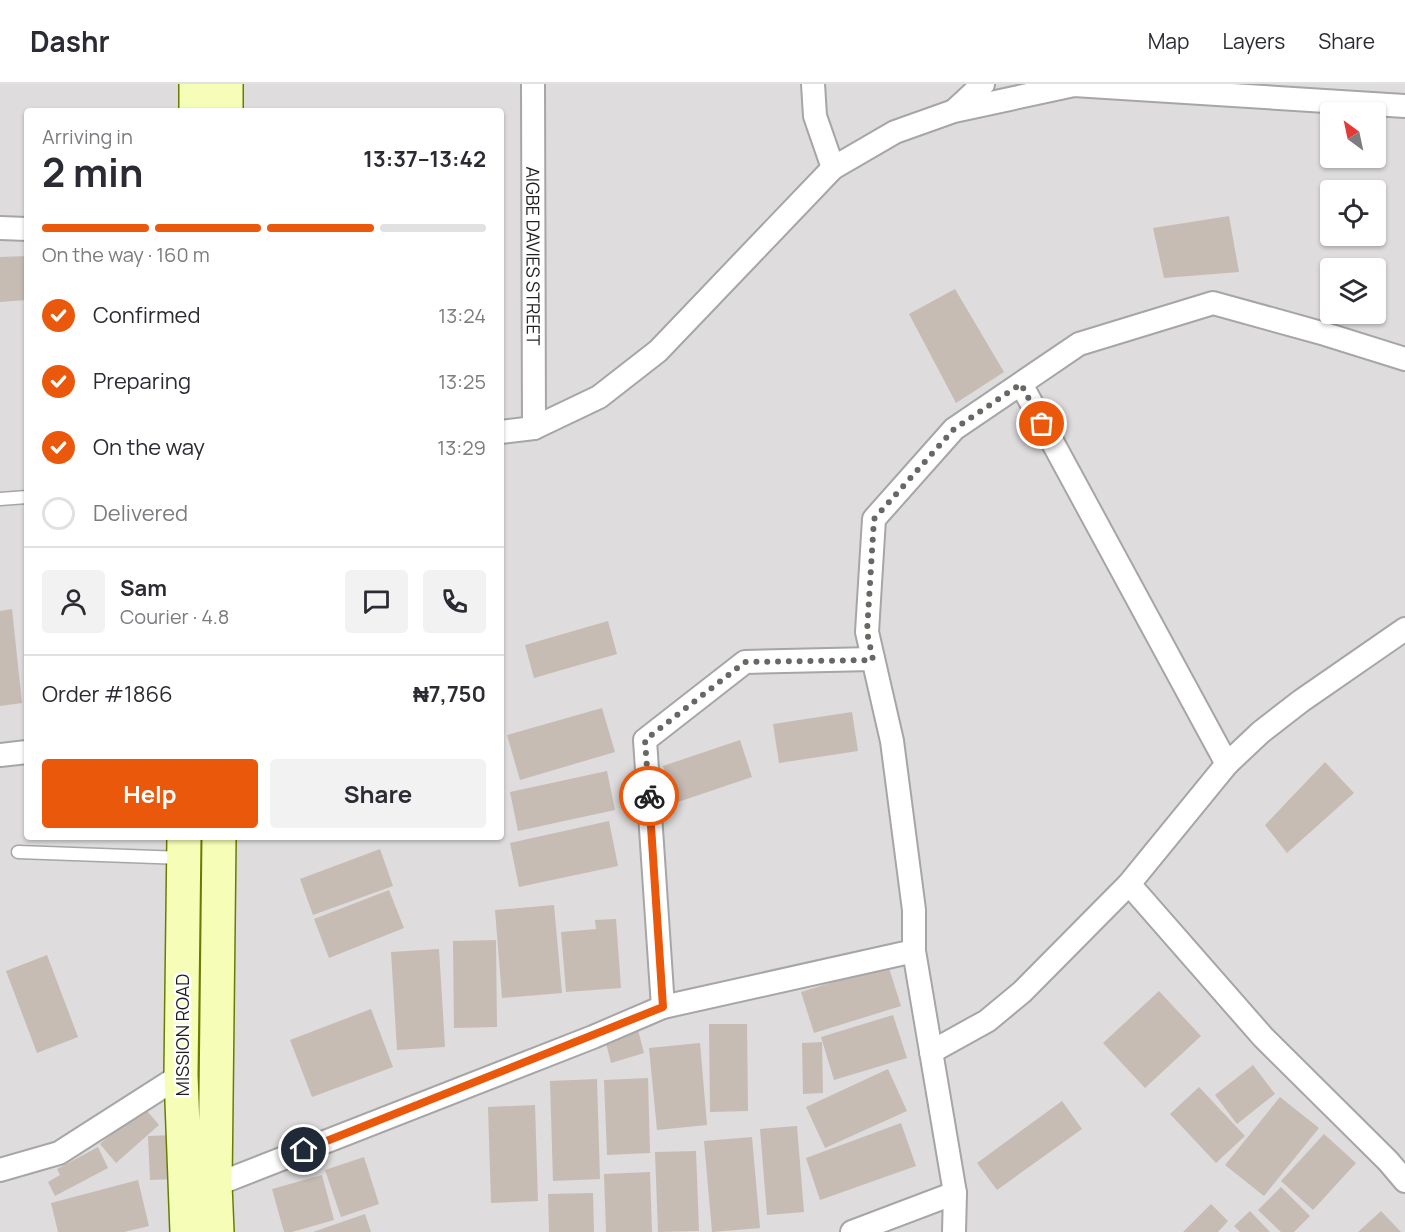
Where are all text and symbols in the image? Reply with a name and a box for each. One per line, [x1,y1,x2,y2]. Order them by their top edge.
text: Dashr [30,22,110,60]
text: Map [1148,27,1189,55]
text: Layers [1222,27,1285,55]
text: Share [1318,27,1375,55]
north arrow [1320,102,1386,168]
map controls [1320,102,1386,324]
text: Arriving in [42,123,133,150]
text: 13:37–13:42 [363,144,486,174]
text: 2 min [42,145,143,199]
street label: AIGBE DAVIES STREET [521,166,546,346]
button: locate [1320,180,1386,246]
text: On the way · 160 m [42,241,210,268]
button: layers [1320,258,1386,324]
icon: check [42,299,75,332]
text: Confirmed [93,300,201,330]
text: 13:24 [438,302,486,329]
icon: check [42,365,75,398]
text: Preparing [93,366,191,396]
text: 13:25 [438,368,486,395]
pin [1016,398,1067,449]
icon: bag [1025,407,1058,440]
icon: check [42,431,75,464]
text: On the way [93,432,205,462]
text: 13:29 [437,434,486,461]
text: Delivered [93,498,188,528]
button: person [42,570,105,633]
button: chat [345,570,408,633]
button: phone [423,570,486,633]
text: Sam [120,573,167,603]
text: Courier · 4.8 [120,603,229,630]
text: Order #1866 [42,679,173,709]
text: ₦7,750 [413,679,486,709]
button: Help [42,759,258,828]
button: Share [270,759,486,828]
courier [619,766,679,826]
icon: bike [633,780,666,813]
street label: MISSION ROAD [170,974,194,1096]
pin [278,1124,329,1175]
icon: home [287,1133,320,1166]

